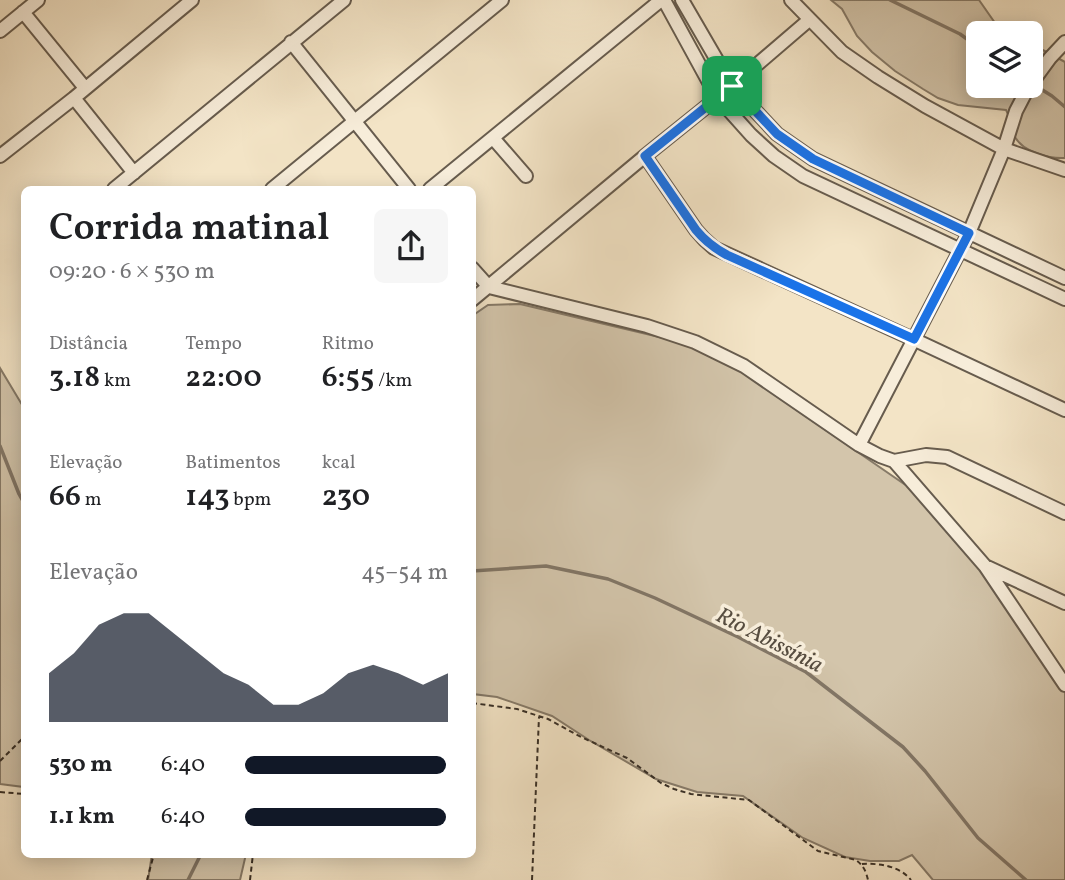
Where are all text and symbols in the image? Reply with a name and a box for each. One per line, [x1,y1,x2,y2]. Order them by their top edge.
map controls [966,21,1043,98]
button: layers [966,21,1043,98]
pin [702,56,762,116]
icon: arrive [713,67,751,105]
text: Corrida matinal [49,203,330,256]
button: share [374,209,448,283]
text: 09:20 · 6 × 530 m [49,256,215,288]
text: Distância [49,331,128,357]
text: Tempo [185,331,242,357]
text: Ritmo [322,331,374,357]
text: 3.18 [49,357,100,399]
text: 22:00 [185,357,262,399]
text: 6:55 [322,357,374,399]
text: km [100,368,131,394]
text: /km [374,368,412,394]
text: Elevação [49,450,122,476]
text: Batimentos [185,450,281,476]
text: kcal [322,450,355,476]
text: 66 [49,476,81,518]
text: 143 [185,476,230,518]
text: 230 [322,476,370,518]
text: m [81,487,102,513]
text: bpm [230,487,271,513]
text: Elevação [49,557,138,589]
text: 45–54 m [361,557,448,589]
water label: Rio Abissínia [710,600,828,682]
text: 530 m [49,749,112,781]
text: 6:40 [161,749,205,781]
text: 1.1 km [49,801,115,833]
text: 6:40 [161,801,205,833]

